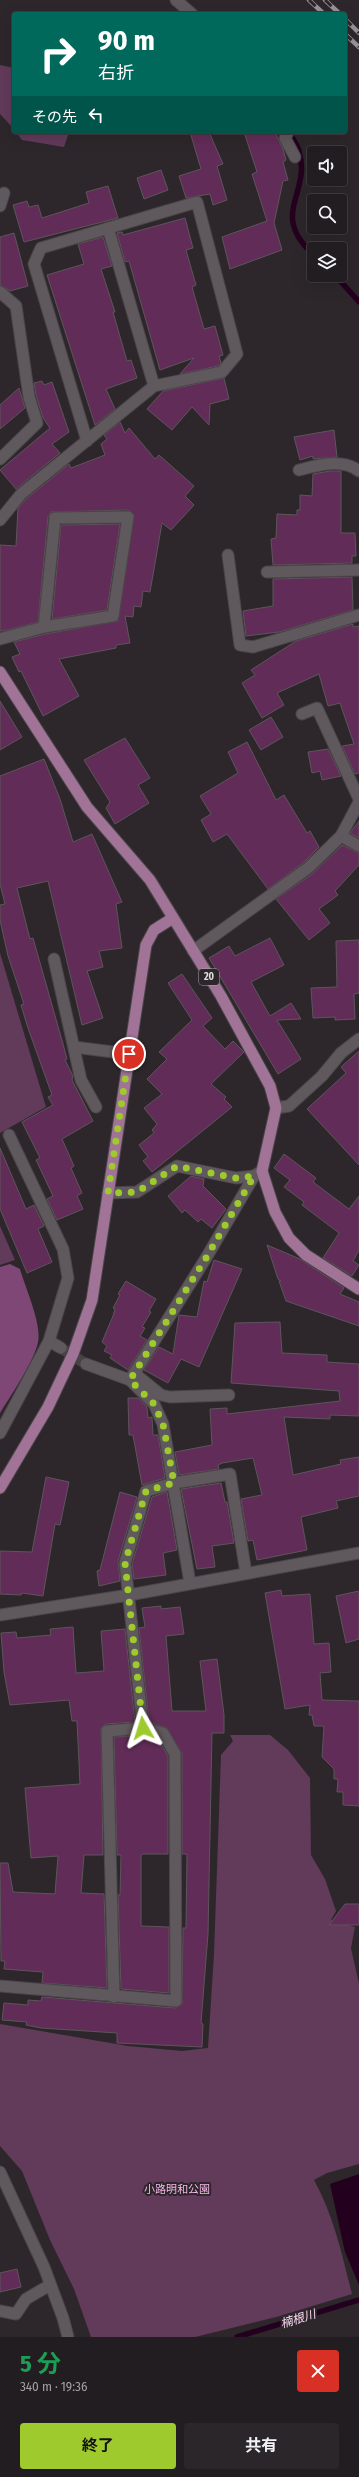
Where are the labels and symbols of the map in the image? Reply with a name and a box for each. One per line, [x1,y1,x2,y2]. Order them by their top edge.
road number: 20 [199,969,219,985]
pin [112,1037,146,1071]
position arrow [122,1707,164,1749]
park label: 小路明和公園 [144,2183,210,2196]
water label: 楠根川 [279,2306,319,2331]

